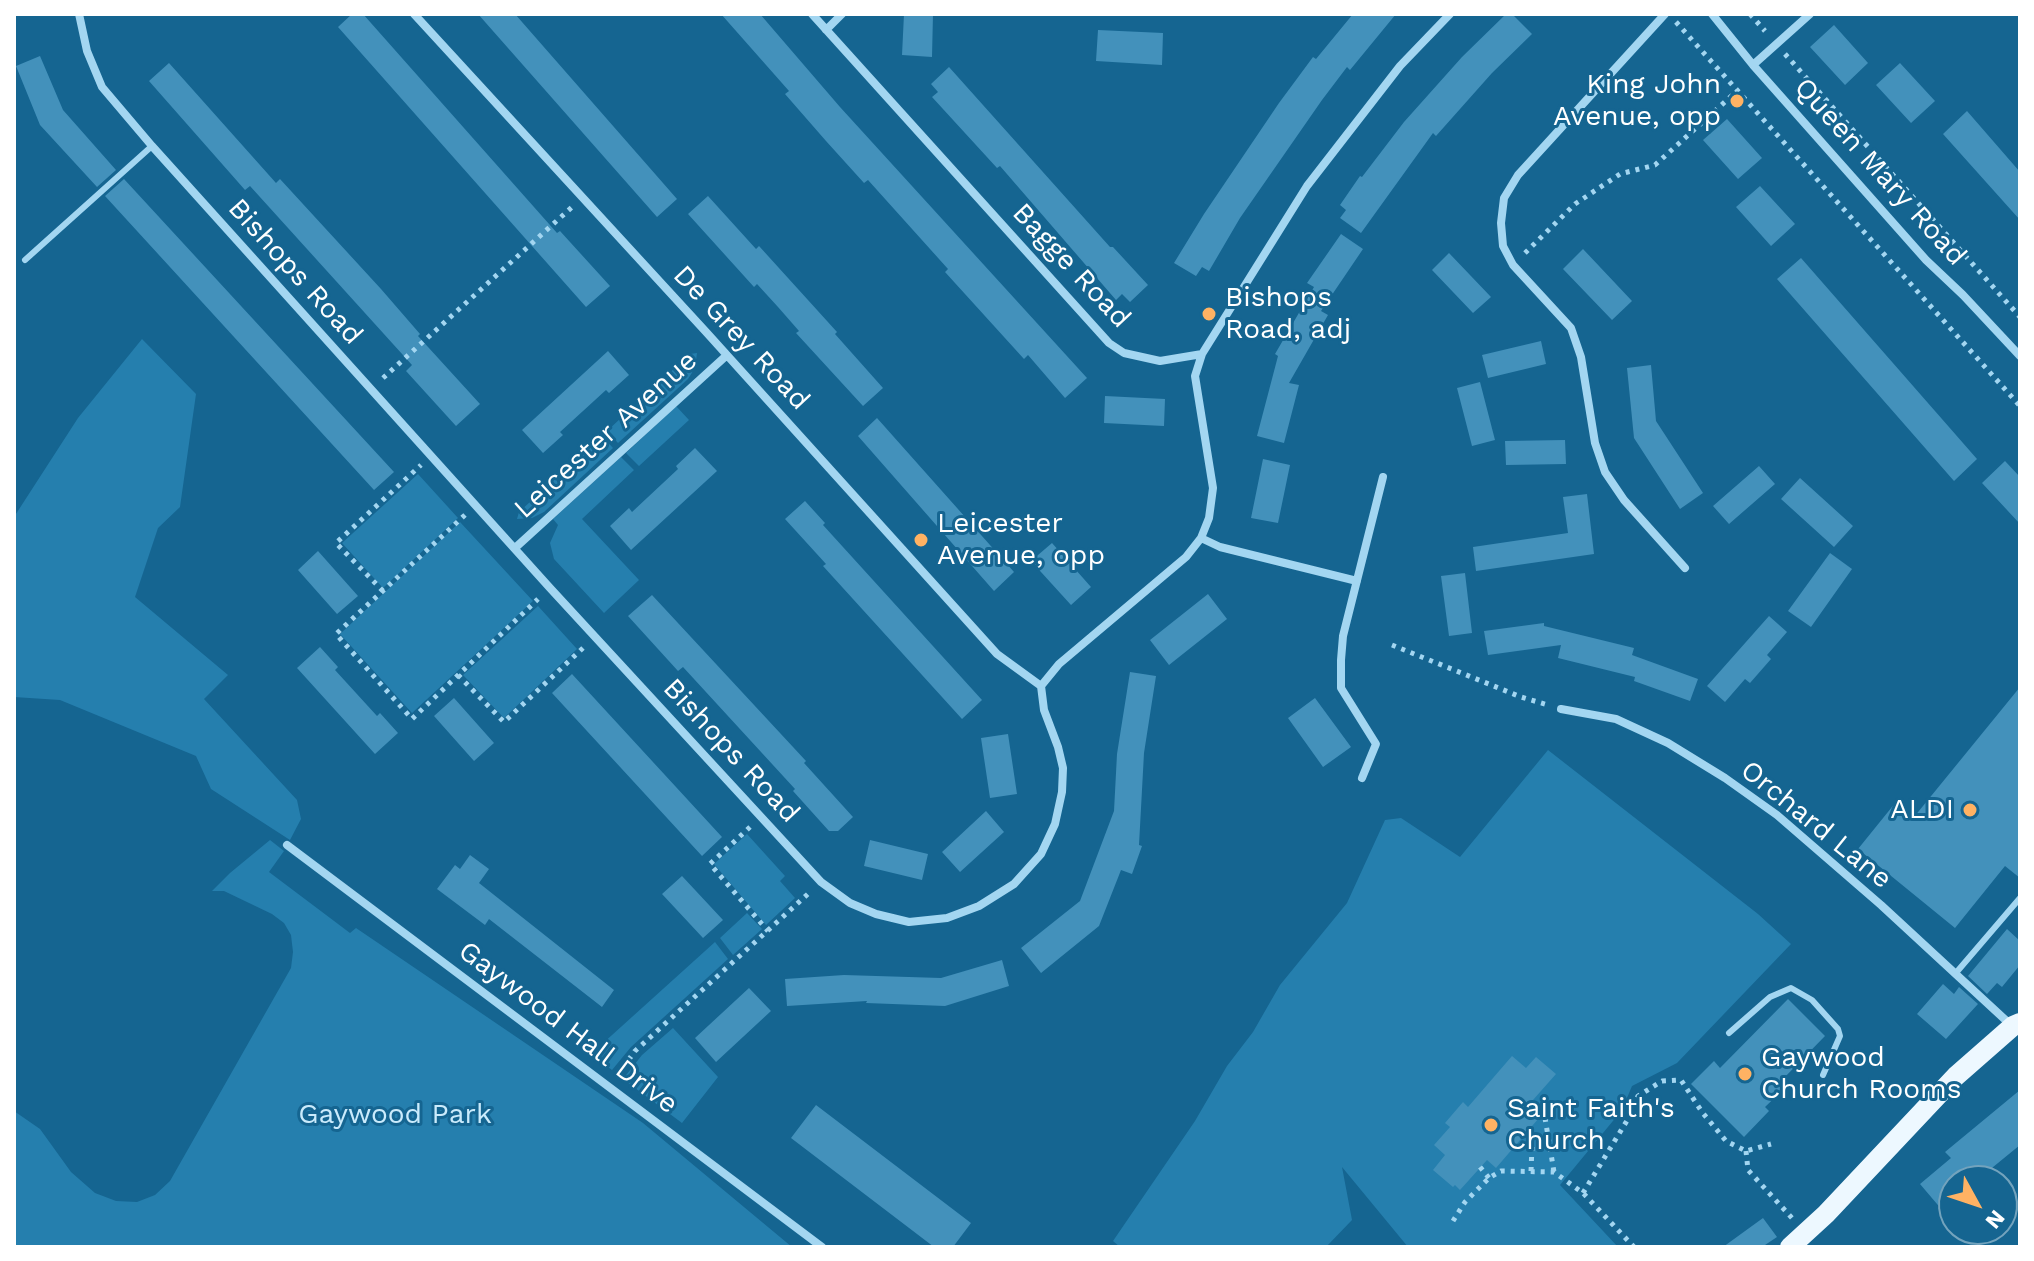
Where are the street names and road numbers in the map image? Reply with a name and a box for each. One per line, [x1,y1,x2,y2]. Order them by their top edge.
street label: Queen Mary Road [1787,71,1973,273]
street label: Bishops Road [221,192,369,352]
street label: Bagge Road [1005,197,1137,335]
street label: De Grey Road [666,259,816,417]
street label: Leicester Avenue [508,344,704,526]
street label: Bishops Road [656,672,806,830]
street label: Orchard Lane [1734,754,1898,896]
street label: Gaywood Hall Drive [452,935,684,1121]

